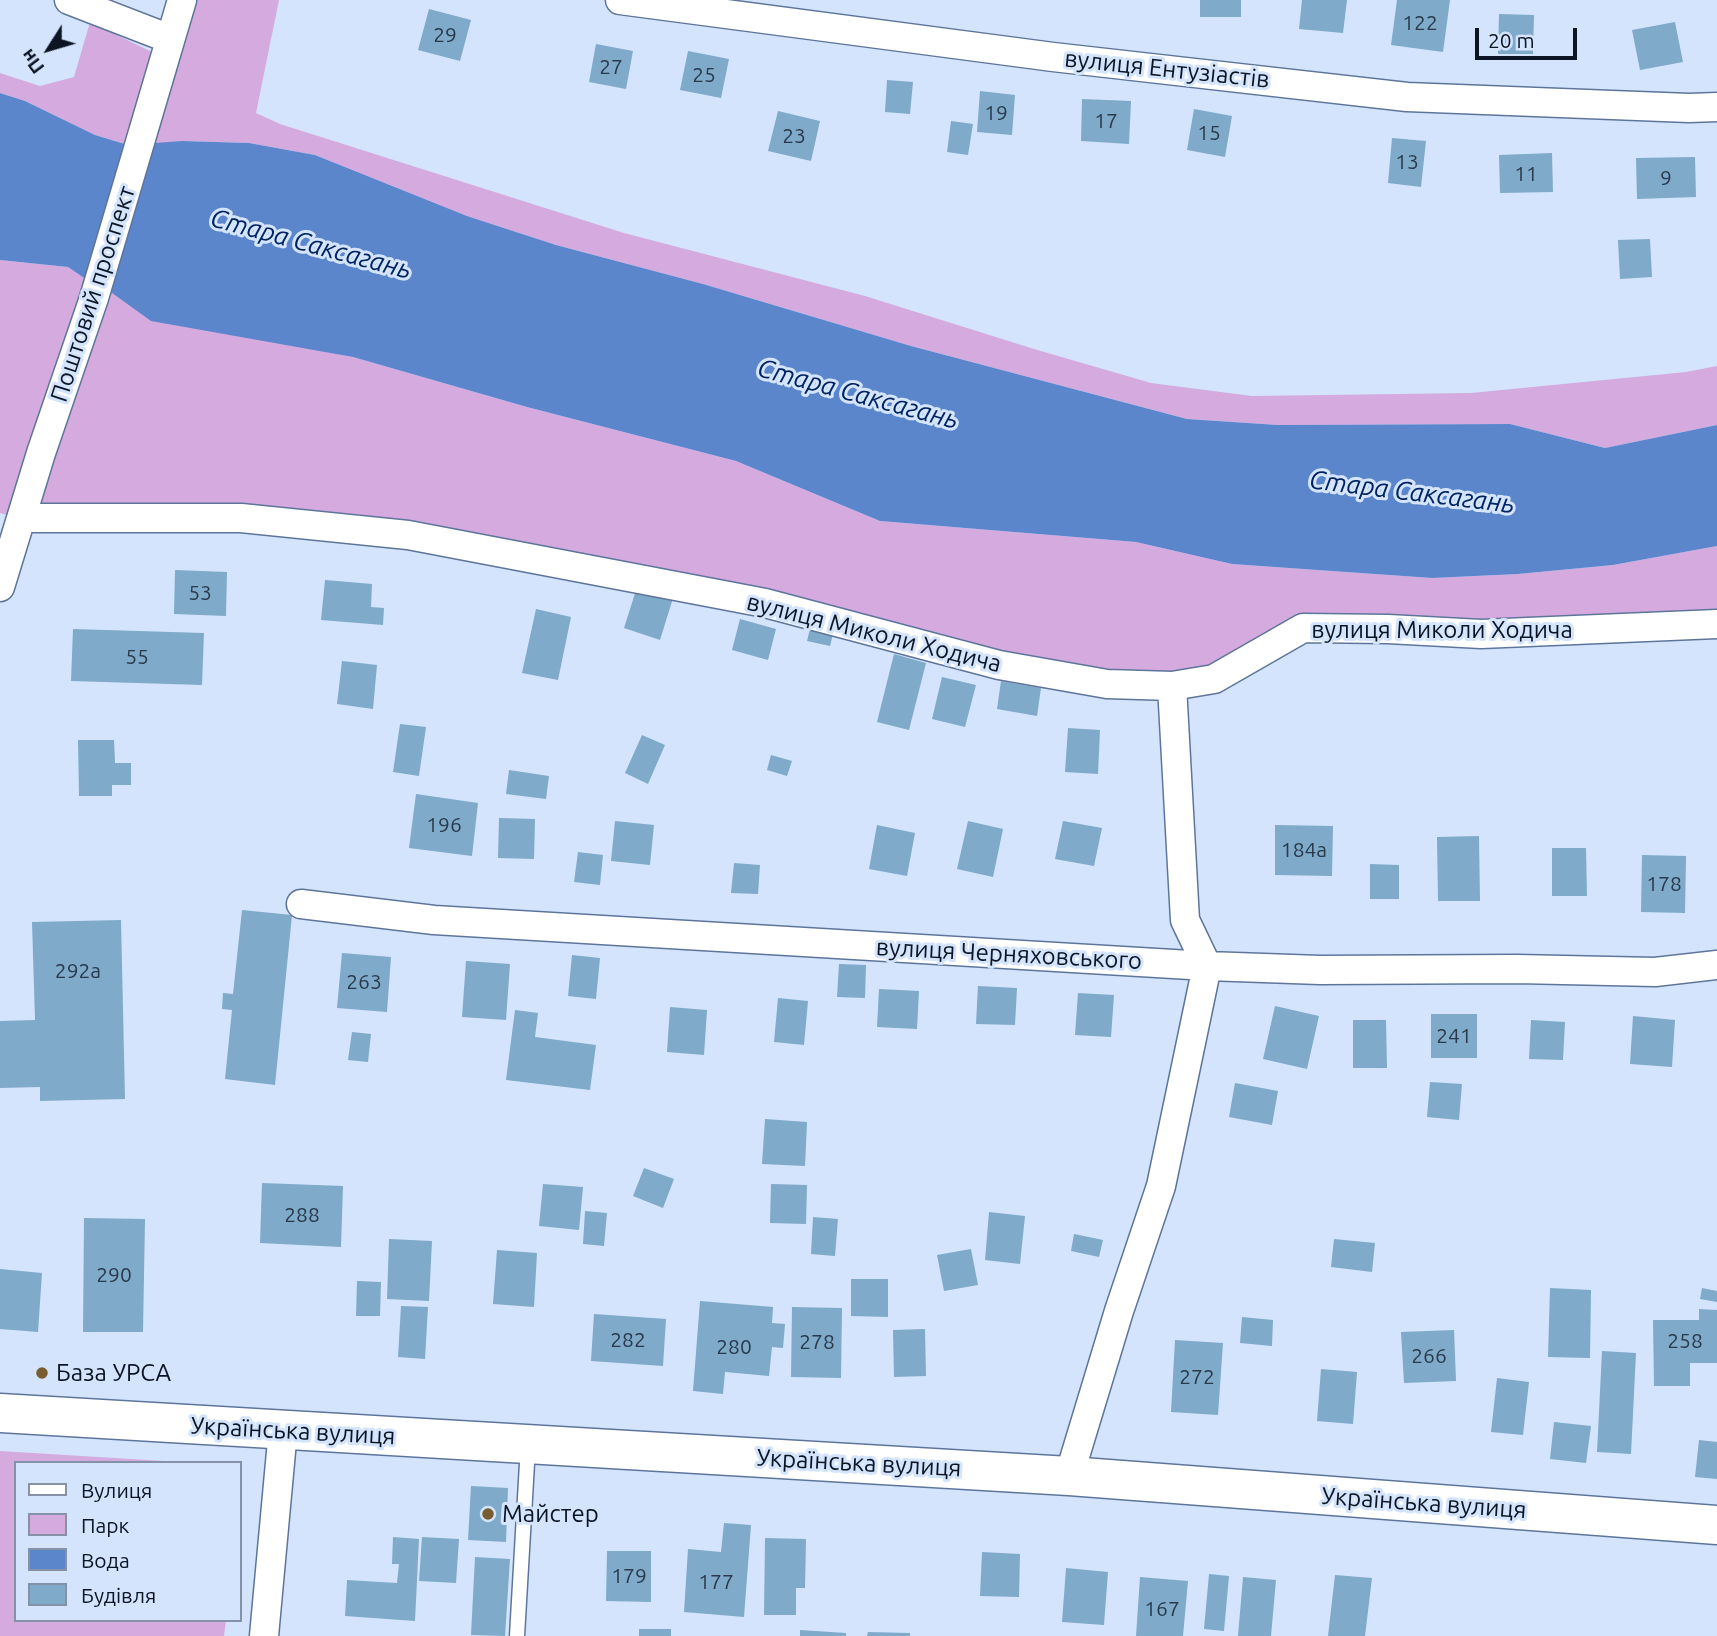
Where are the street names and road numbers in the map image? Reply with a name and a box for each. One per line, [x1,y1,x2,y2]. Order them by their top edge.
street label: вулиця Ентузіастів [1063,44,1271,94]
street label: Поштовий проспект [45,183,141,405]
street label: вулиця Миколи Ходича [744,587,1004,679]
street label: вулиця Миколи Ходича [1311,616,1573,644]
street label: вулиця Черняховського [875,933,1143,975]
street label: Українська вулиця [190,1411,396,1451]
street label: Українська вулиця [756,1443,962,1483]
street label: Українська вулиця [1321,1481,1527,1525]

